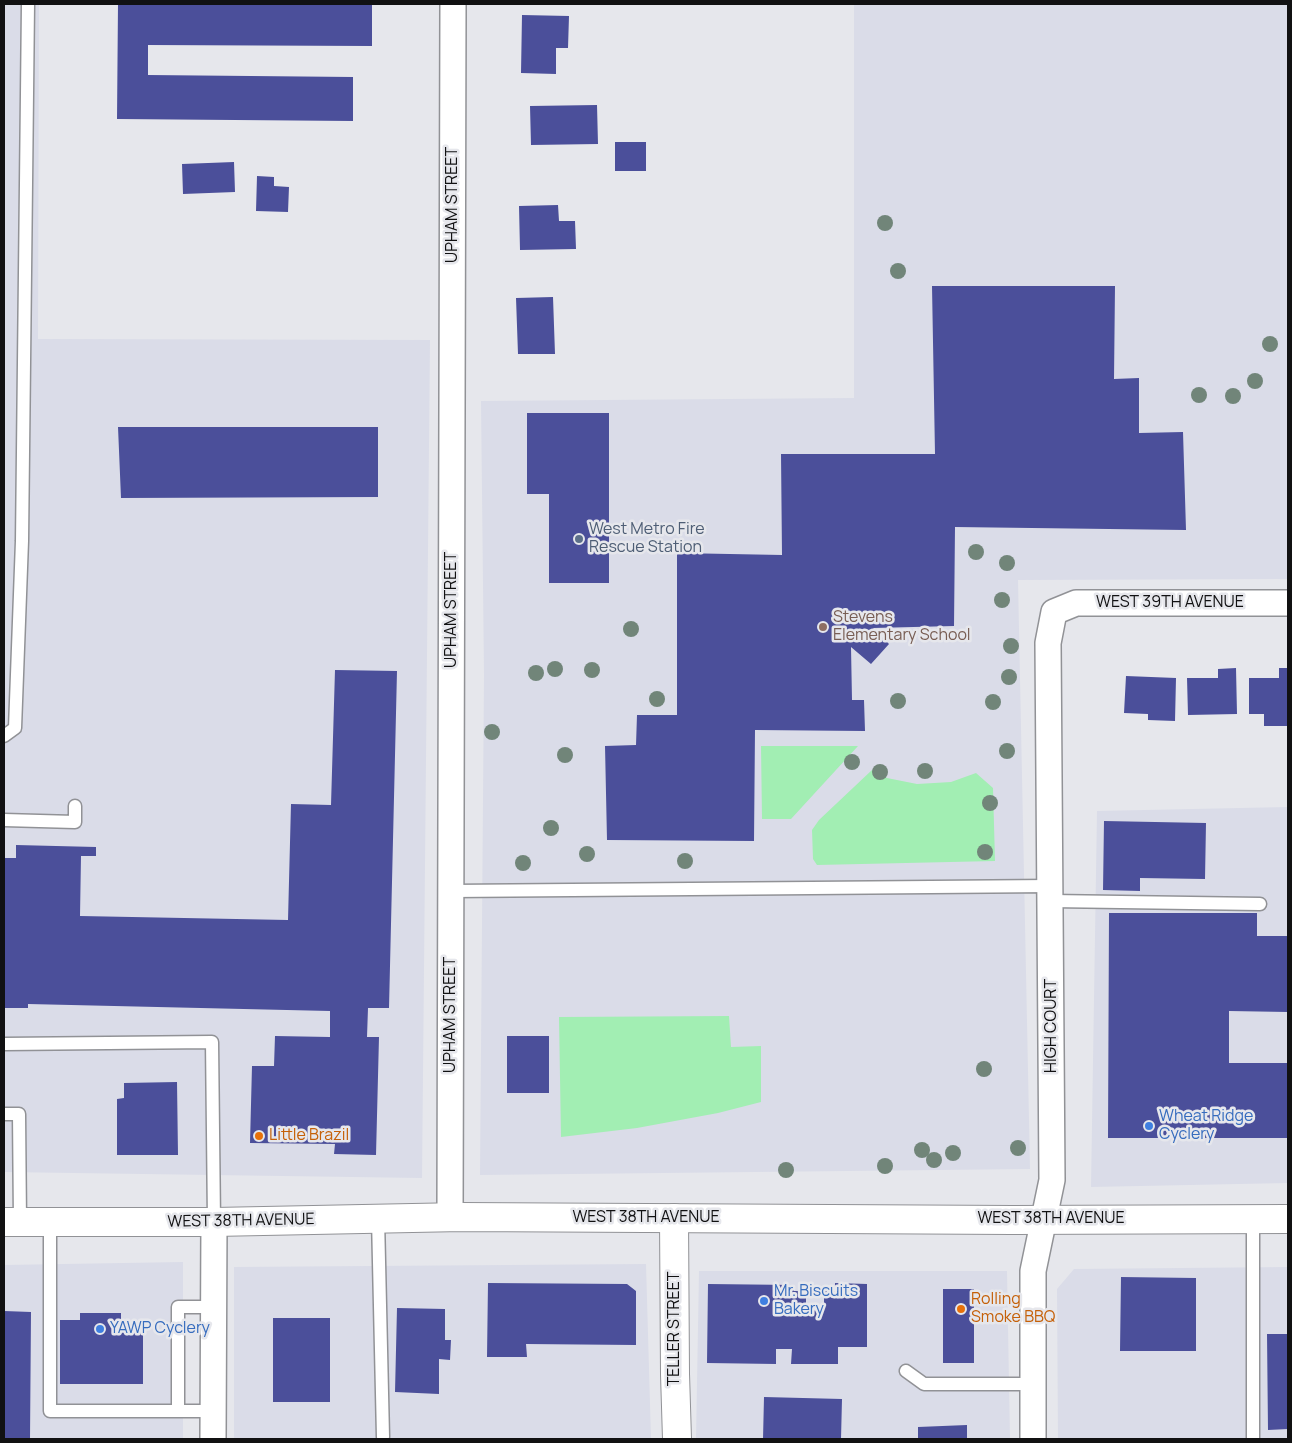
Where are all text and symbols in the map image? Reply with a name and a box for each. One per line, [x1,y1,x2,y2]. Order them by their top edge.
street label: UPHAM STREET [443,147,463,263]
place label: West Metro Fire Rescue Station [589,520,705,558]
marker: West Metro Fire Rescue Station [573,533,585,545]
street label: UPHAM STREET [442,552,462,668]
street label: WEST 39TH AVENUE [1096,593,1244,613]
place label: Stevens Elementary School [833,608,971,646]
marker: Stevens Elementary School [817,621,829,633]
street label: UPHAM STREET [441,957,461,1073]
street label: HIGH COURT [1042,979,1062,1073]
place label: Wheat Ridge Cyclery [1159,1107,1253,1145]
marker: Wheat Ridge Cyclery [1143,1120,1155,1132]
place label: Little Brazil [269,1126,349,1146]
marker: Little Brazil [253,1130,265,1142]
street label: WEST 38TH AVENUE [572,1208,720,1228]
street label: WEST 38TH AVENUE [977,1209,1125,1229]
street label: WEST 38TH AVENUE [167,1210,315,1232]
street label: TELLER STREET [665,1272,685,1386]
place label: Mr. Biscuits Bakery [774,1282,858,1320]
place label: Rolling Smoke BBQ [971,1290,1055,1328]
marker: Mr. Biscuits Bakery [758,1295,770,1307]
marker: Rolling Smoke BBQ [955,1303,967,1315]
place label: YAWP Cyclery [110,1319,210,1339]
marker: YAWP Cyclery [94,1323,106,1335]

